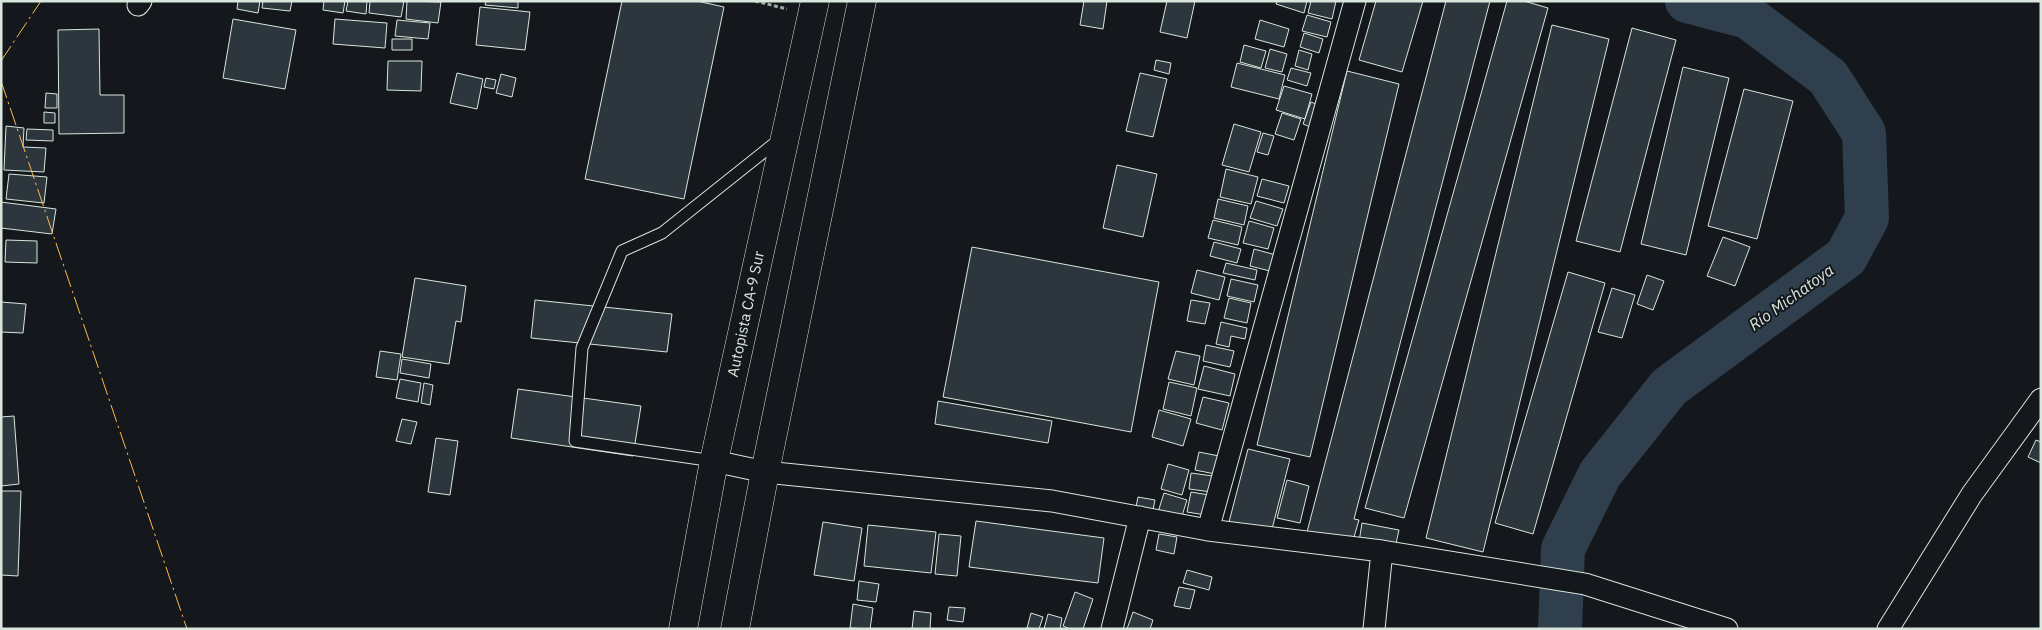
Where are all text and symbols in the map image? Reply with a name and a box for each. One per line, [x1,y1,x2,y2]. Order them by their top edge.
street label: Autopista CA-9 Sur [723,249,768,379]
water label: Río Michatoya [1745,259,1837,335]

